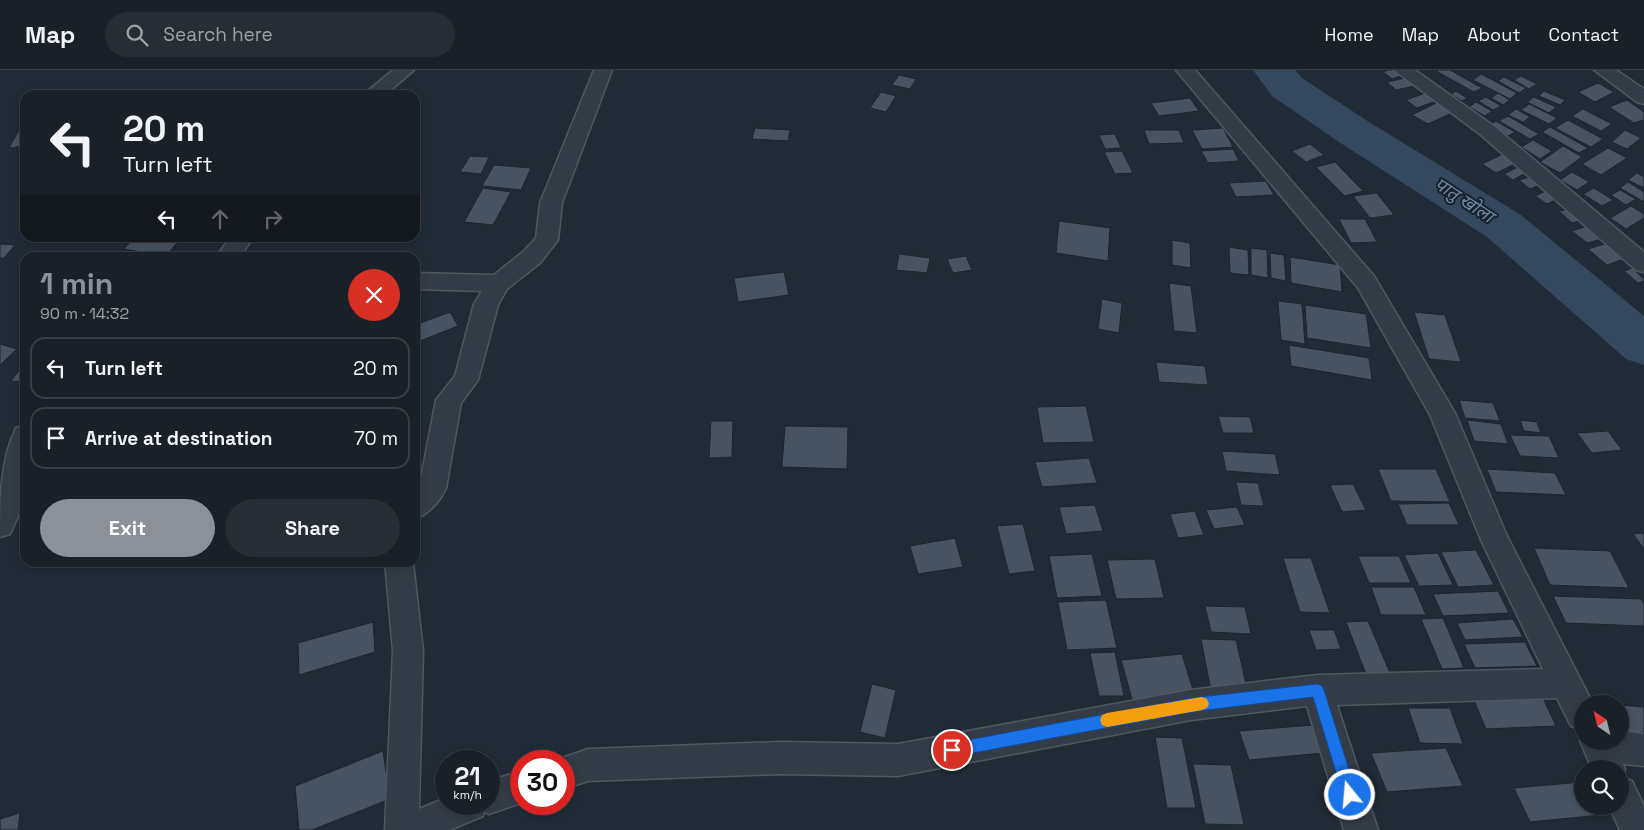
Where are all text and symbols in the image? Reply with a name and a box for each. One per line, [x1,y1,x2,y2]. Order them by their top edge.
search box [105,12,455,57]
text: Map [25,19,75,50]
icon: search [123,21,151,49]
text: Search here [163,22,273,47]
text: Home [1325,23,1374,46]
text: Map [1402,23,1439,46]
text: About [1467,23,1521,46]
text: Contact [1549,23,1619,46]
text: 20 m [123,107,205,151]
icon: left [40,110,105,175]
text: Turn left [123,150,213,178]
water label: पातु खोला [1430,172,1501,229]
icon: left [153,205,181,233]
icon: ahead [206,205,234,233]
icon: right [259,205,287,233]
text: 1 min [40,264,113,303]
button: close [348,269,400,321]
text: 90 m · 14:32 [40,303,129,324]
icon: left [42,354,70,382]
text: Turn left [85,356,163,381]
text: 20 m [353,356,398,381]
icon: arrive [42,424,70,452]
text: Arrive at destination [85,426,273,451]
text: 70 m [354,426,398,451]
button: Exit [40,499,215,557]
button: Share [225,499,400,557]
north arrow [1574,695,1629,750]
map controls [1574,695,1629,815]
pin [931,729,973,771]
icon: arrive [938,736,966,764]
speed limit sign: 30 [510,750,575,815]
text: 21 [454,760,481,792]
button: search [1574,760,1629,815]
position arrow [1323,768,1375,820]
text: km/h [453,787,482,803]

